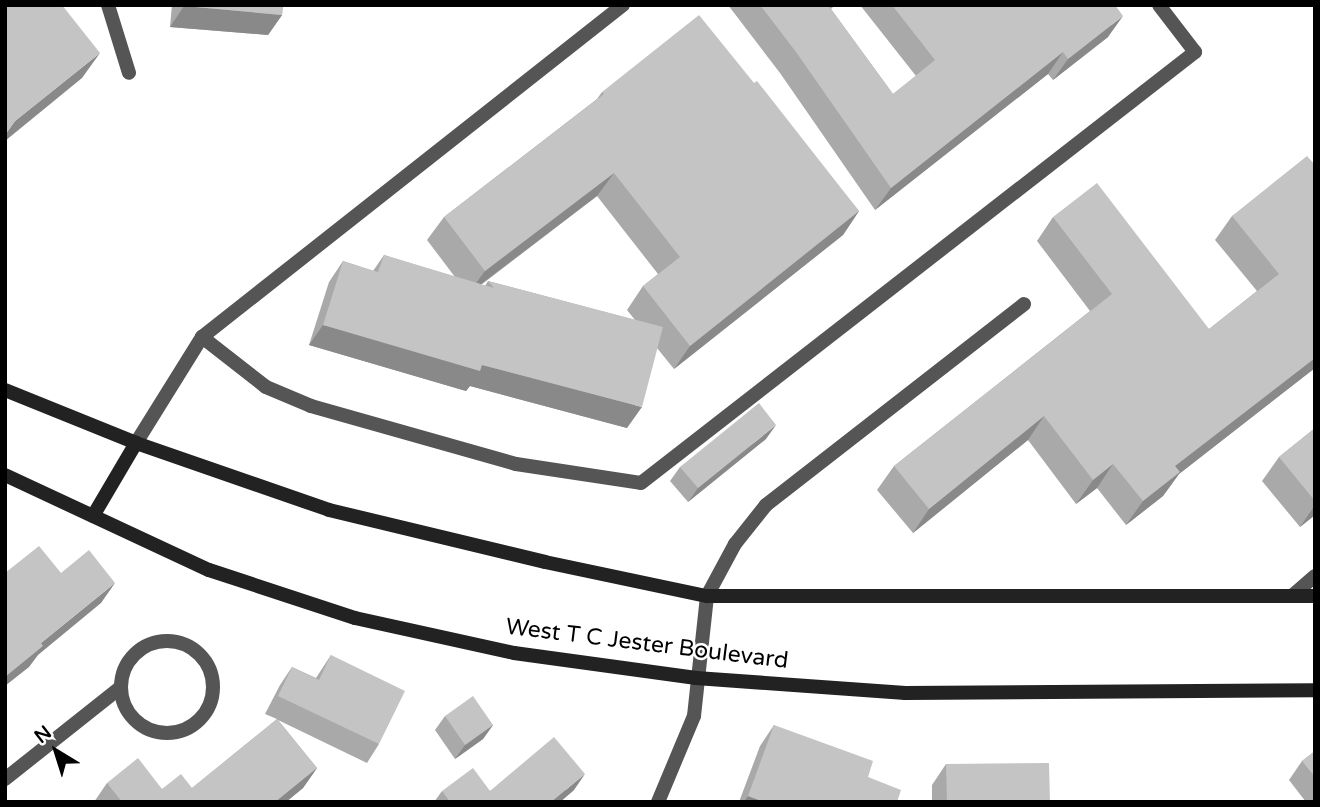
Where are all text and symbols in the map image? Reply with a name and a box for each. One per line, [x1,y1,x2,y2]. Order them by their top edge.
street label: West T C Jester Boulevard [504,613,790,675]
north arrow [21,716,91,786]
text: N [30,721,56,748]

